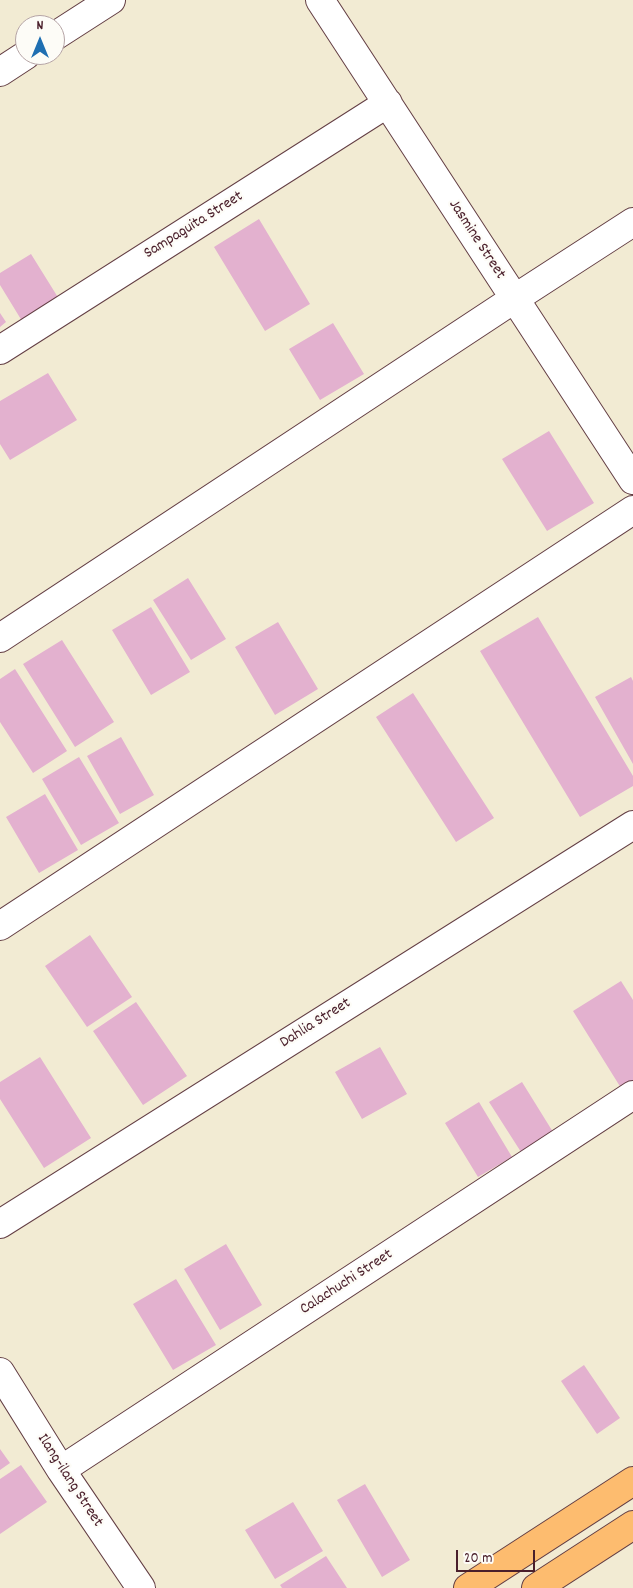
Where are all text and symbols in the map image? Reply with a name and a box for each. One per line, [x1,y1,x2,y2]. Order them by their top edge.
north arrow [15,15,65,65]
text: N [37,16,43,36]
street label: Sampaguita Street [141,188,247,264]
street label: Jasmine Street [443,197,509,283]
street label: Dahlia Street [277,995,355,1053]
street label: Calachuchi Street [297,1246,397,1320]
street label: Ilang-ilang Street [32,1431,106,1531]
scale bar [458,1540,537,1572]
text: 20 m [464,1548,492,1570]

